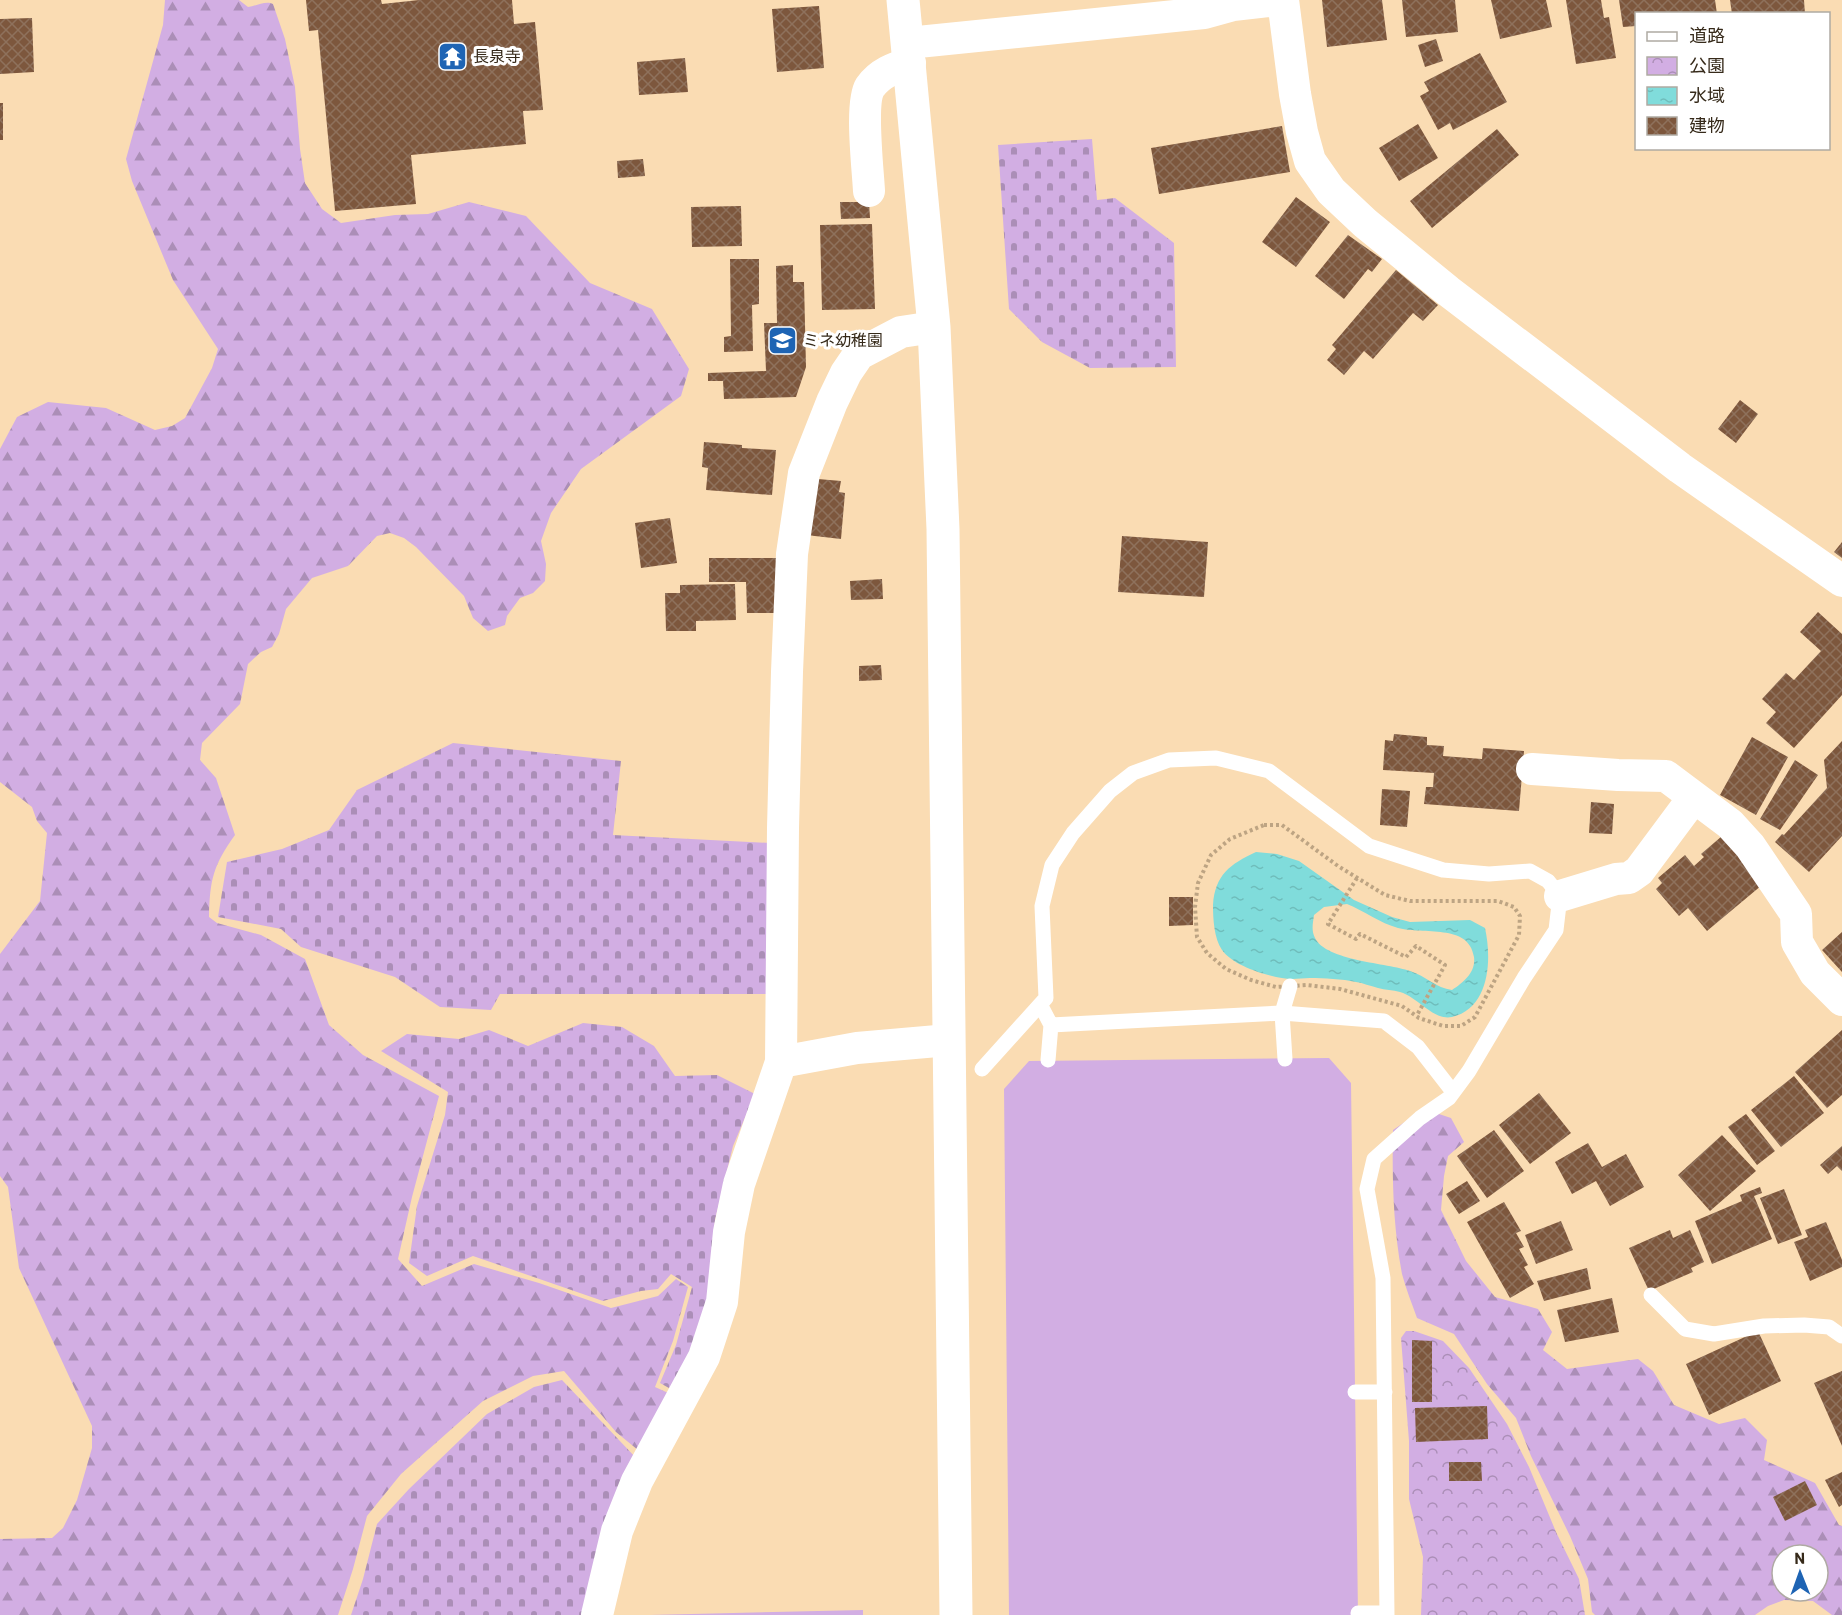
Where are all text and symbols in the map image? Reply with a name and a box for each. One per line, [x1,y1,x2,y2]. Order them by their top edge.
legend [1635,12,1830,150]
text: 道路 [1689,24,1725,46]
temple icon: 長泉寺 [436,40,468,72]
place label: 長泉寺 [473,46,521,65]
text: 公園 [1689,54,1725,76]
text: 水域 [1689,84,1725,106]
text: 建物 [1689,114,1725,136]
school or university icon: ミネ幼稚園 [766,324,798,356]
place label: ミネ幼稚園 [803,330,883,349]
north arrow [1770,1543,1830,1603]
text: N [1794,1548,1805,1567]

